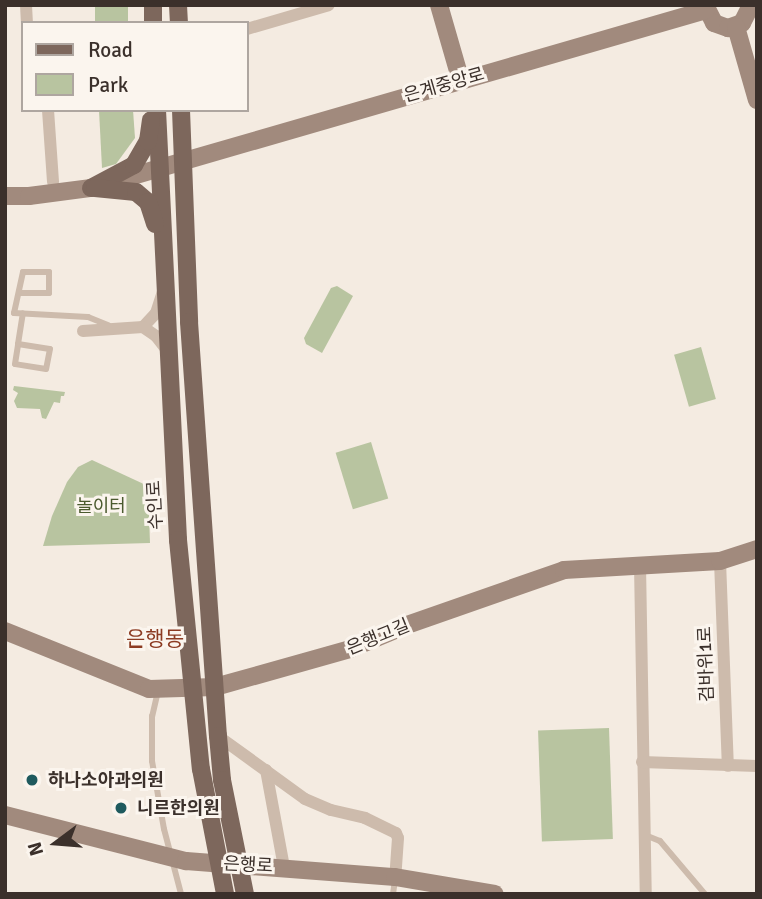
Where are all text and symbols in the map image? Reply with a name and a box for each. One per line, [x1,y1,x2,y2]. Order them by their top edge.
legend [21,21,248,112]
text: Road [88,37,133,63]
street label: 은계중앙로 [401,63,487,107]
text: Park [88,72,128,98]
street label: 수인로 [143,480,167,530]
park label: 놀이터 [76,495,126,517]
street label: 은행고길 [343,615,413,659]
district label: 은행동 [126,626,184,652]
street label: 검바위1로 [694,626,718,702]
place label: 하나소아과의원 [48,769,164,791]
marker: 하나소아과의원 [22,770,42,790]
place label: 니르한의원 [137,797,220,819]
marker: 니르한의원 [111,798,131,818]
north arrow [21,808,91,878]
text: N [22,839,49,858]
street label: 은행로 [223,853,273,877]

